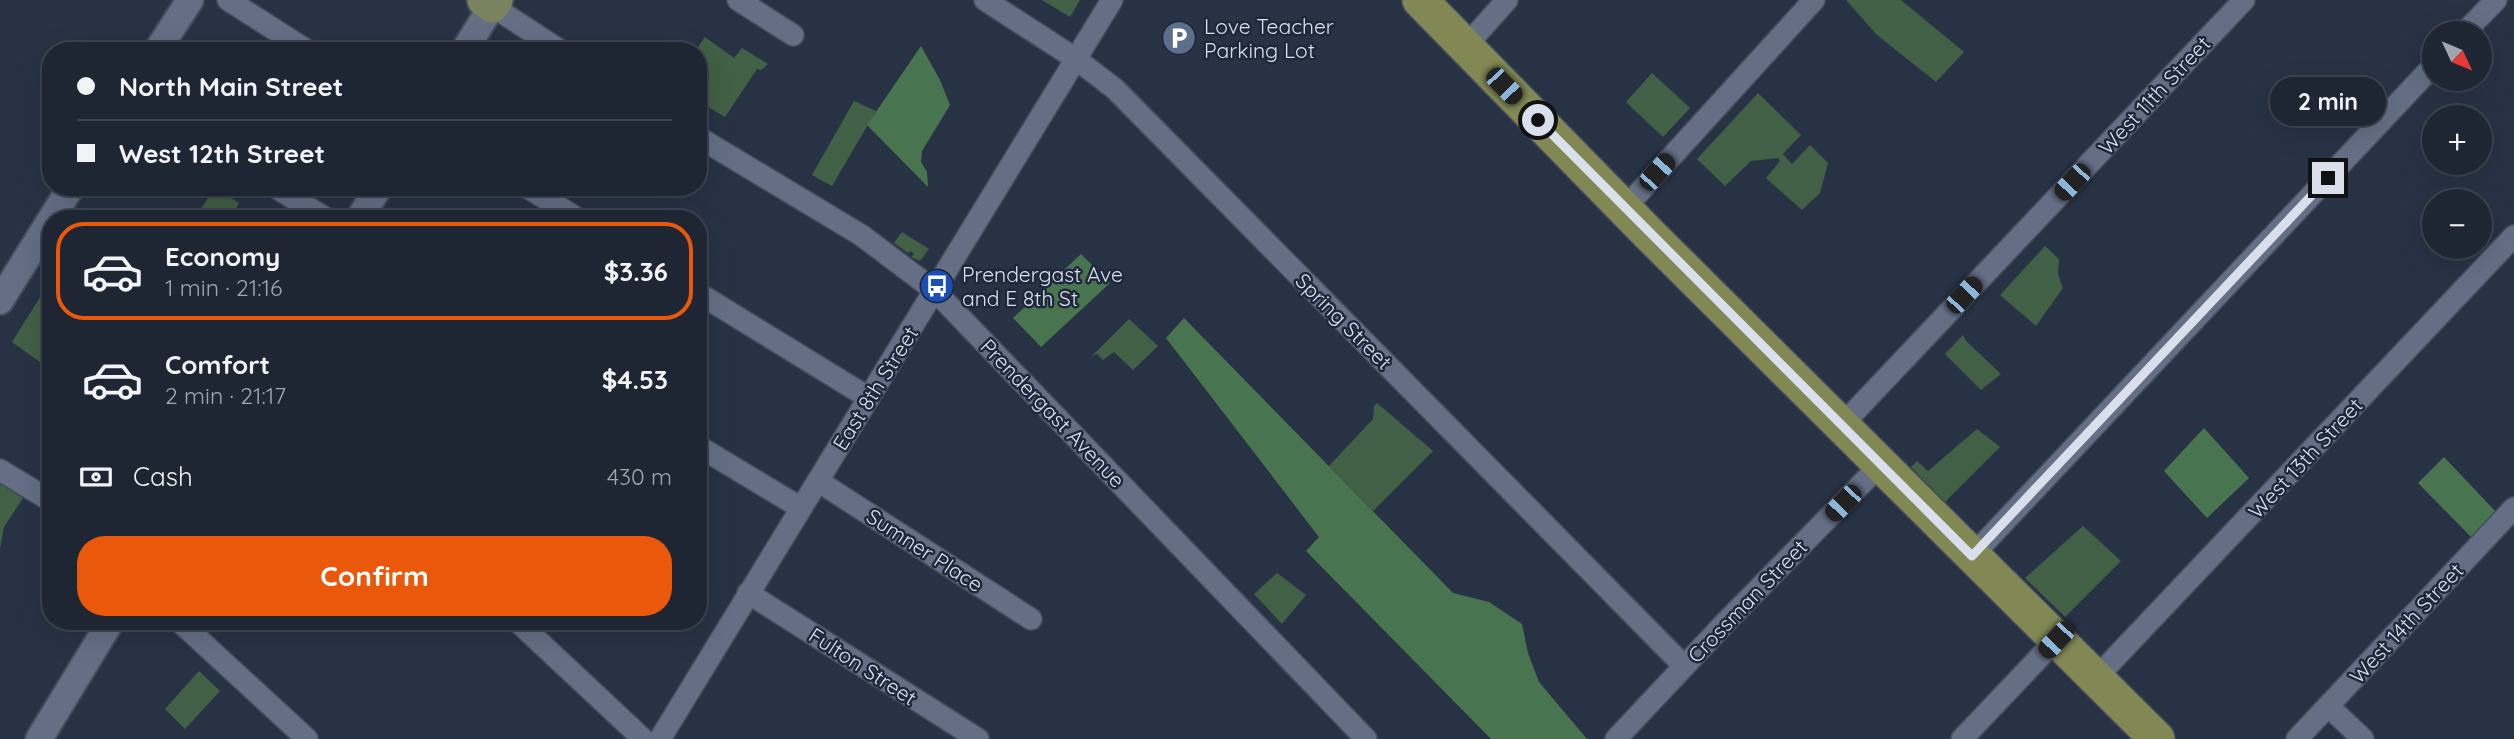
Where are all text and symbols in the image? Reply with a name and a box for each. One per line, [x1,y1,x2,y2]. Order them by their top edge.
place label: Love Teacher Parking Lot [1204,13,1334,63]
parking icon: Love Teacher Parking Lot [1160,19,1198,57]
north arrow [2422,21,2492,91]
map controls [2422,21,2492,259]
street label: West 11th Street [2093,30,2215,160]
car [1482,64,1527,108]
text: North Main Street [119,70,343,103]
callout: 2 min [2270,76,2386,125]
text: 2 min [2298,87,2358,116]
route start [1522,104,1554,136]
button: + [2422,105,2492,175]
text: West 12th Street [119,137,325,170]
car [1636,149,1679,195]
car [2050,159,2095,205]
route end [2312,162,2344,194]
button: − [2422,189,2492,259]
icon: car [81,240,144,303]
text: Economy [165,240,280,273]
text: $3.36 [604,255,668,288]
place label: Prendergast Ave and E 8th St [962,261,1123,311]
bus stop icon: Prendergast Ave and E 8th St [918,267,956,305]
street label: Spring Street [1290,267,1398,375]
car [1942,272,1987,318]
text: 1 min · 21:16 [165,273,282,302]
street label: East 8th Street [827,321,923,455]
street label: Prendergast Avenue [975,333,1131,493]
icon: car [81,348,144,411]
text: Comfort [165,348,270,381]
text: $4.53 [602,363,668,396]
text: 2 min · 21:17 [165,381,286,410]
street label: West 13th Street [2242,392,2368,524]
icon: cash [77,458,115,496]
text: Cash [133,460,193,493]
text: 430 m [607,462,672,491]
car [1821,481,1866,525]
street label: Sumner Place [862,503,988,597]
street label: Crossman Street [1682,534,1812,668]
button: Confirm [77,536,672,616]
street label: West 14th Street [2344,557,2468,689]
car [2034,617,2079,663]
street label: Fulton Street [804,622,922,710]

